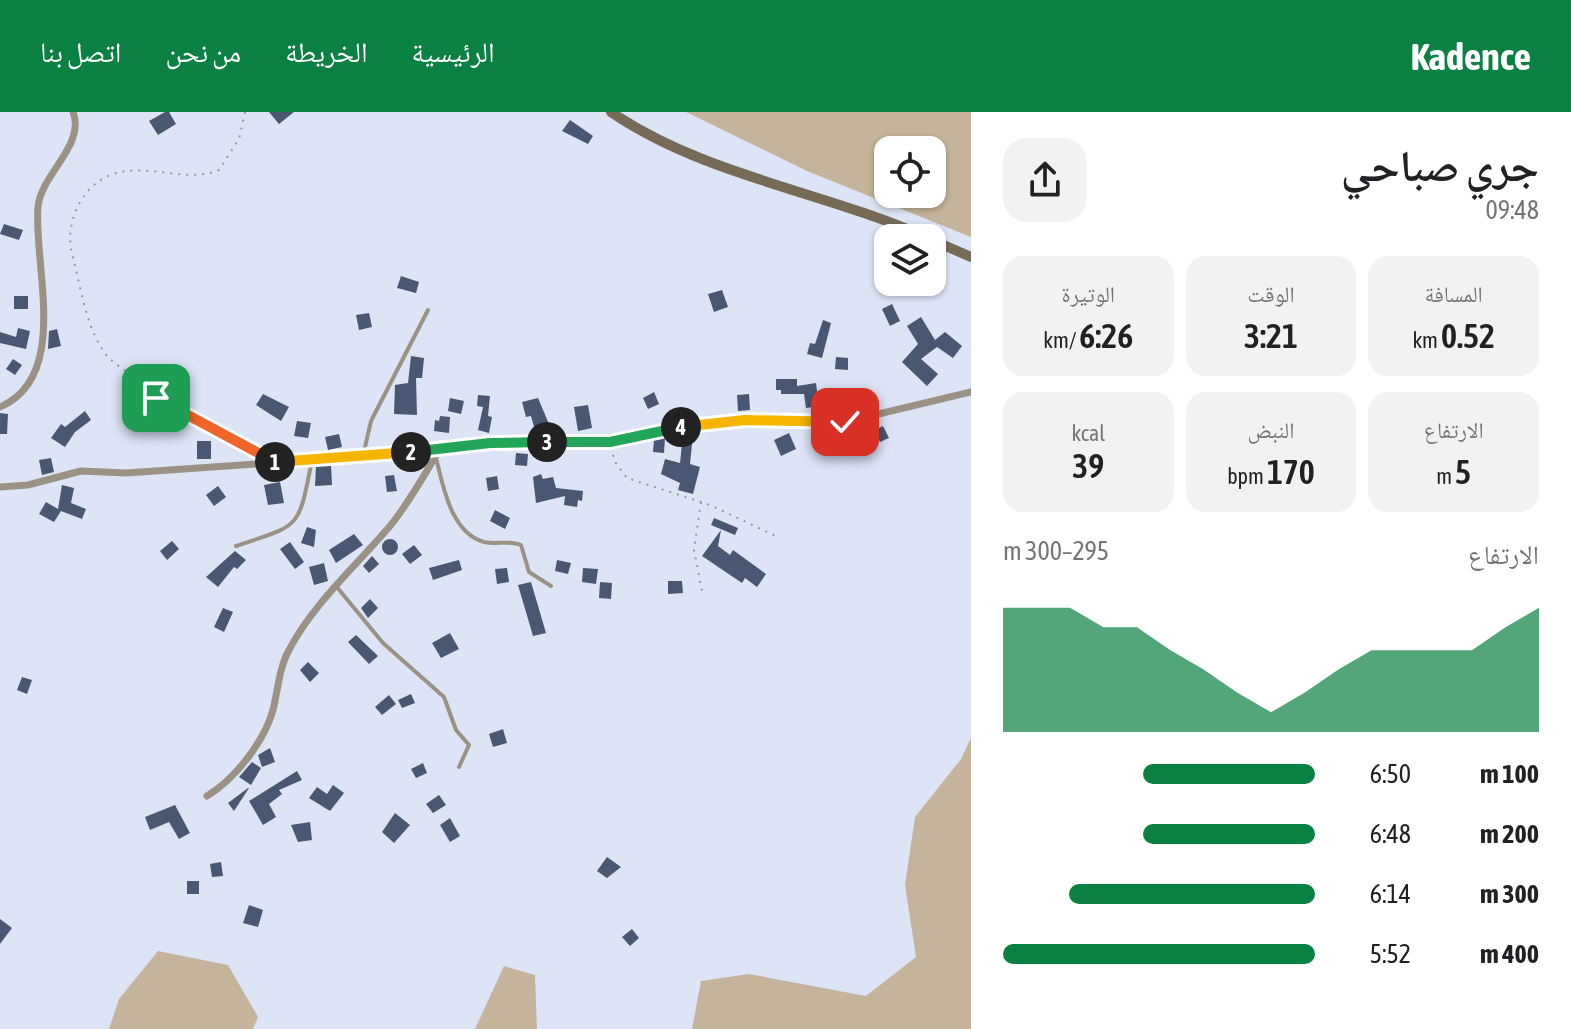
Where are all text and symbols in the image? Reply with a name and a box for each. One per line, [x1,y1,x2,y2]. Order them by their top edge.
text: Kadence [1410,35,1531,78]
text: اتصل بنا [40,36,121,68]
text: من نحن [165,36,241,68]
text: الخريطة [285,36,368,68]
text: الرئيسية [412,36,495,68]
map controls [874,136,946,296]
button: locate [874,136,946,208]
button: share [1003,138,1087,222]
text: جري صباحي [1341,140,1539,190]
text: 09:48 [1485,195,1539,225]
button: layers [874,224,946,296]
text: الوتيرة [1062,281,1115,307]
text: الوقت [1247,281,1295,307]
text: المسافة [1425,281,1483,307]
text: 6:26 [1079,316,1133,355]
text: 3:21 [1244,316,1298,355]
text: 0.52 [1441,316,1495,355]
text: /km [1043,327,1079,353]
text: km [1412,327,1441,353]
pin [122,364,190,432]
icon: arrive [134,376,178,420]
pin [811,388,879,456]
icon: check [823,400,867,444]
pin: 4 [661,407,701,447]
text: 4 [676,414,686,440]
text: النبض [1248,417,1294,443]
text: الارتفاع [1424,417,1484,443]
text: kcal [1072,420,1105,446]
pin: 3 [527,422,567,462]
text: 3 [542,429,552,455]
pin: 2 [391,432,431,472]
text: 2 [406,439,416,465]
pin: 1 [255,442,295,482]
text: 39 [1072,446,1104,485]
text: 1 [270,449,280,475]
text: 170 [1267,452,1315,491]
text: 5 [1455,452,1471,491]
text: bpm [1227,463,1267,489]
text: m [1436,463,1455,489]
text: 295–300 m [1003,536,1109,566]
text: الارتفاع [1468,540,1539,570]
text: 6:50 [1370,759,1411,789]
text: 100 m [1480,759,1539,789]
text: 6:48 [1370,819,1411,849]
text: 200 m [1480,819,1539,849]
text: 6:14 [1370,879,1411,909]
text: 300 m [1480,879,1539,909]
text: 5:52 [1370,939,1411,969]
text: 400 m [1480,939,1539,969]

